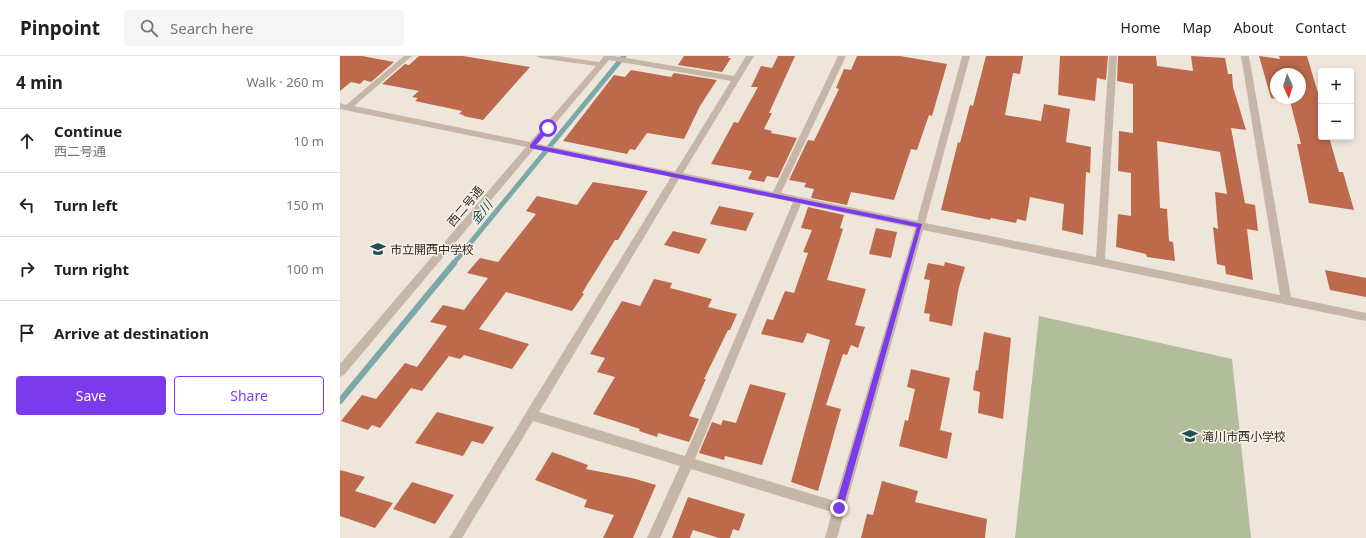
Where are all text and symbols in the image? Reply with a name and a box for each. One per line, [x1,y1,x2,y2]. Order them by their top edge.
search box [124,10,404,46]
text: Pinpoint [20,15,100,41]
icon: search [138,17,160,39]
text: Search here [170,18,253,38]
text: Home [1121,18,1160,37]
text: Map [1182,18,1212,37]
text: About [1234,18,1273,37]
text: Contact [1295,18,1346,37]
north arrow [1270,68,1306,104]
map controls [1318,68,1354,140]
button: + [1318,68,1354,104]
text: 4 min [16,71,63,94]
text: Walk · 260 m [246,73,324,91]
button: − [1318,104,1354,140]
route start [539,119,557,137]
text: Continue [54,121,122,141]
icon: ahead [16,130,38,152]
text: 10 m [294,132,324,150]
text: 西二号通 [54,142,106,160]
street label: 西二号通 [443,182,487,230]
icon: left [16,194,38,216]
text: Turn left [54,195,118,215]
water label: 金川 [466,195,497,228]
text: 150 m [286,196,324,214]
school or university icon: 市立開西中学校 [369,240,387,258]
place label: 市立開西中学校 [390,241,474,258]
icon: right [16,258,38,280]
text: Turn right [54,259,129,279]
text: 100 m [286,260,324,278]
icon: arrive [16,322,38,344]
text: Arrive at destination [54,323,209,343]
button: Save [16,376,166,415]
button: Share [174,376,324,415]
school or university icon: 滝川市西小学校 [1181,427,1199,445]
place label: 滝川市西小学校 [1202,428,1286,445]
route end [830,499,848,517]

